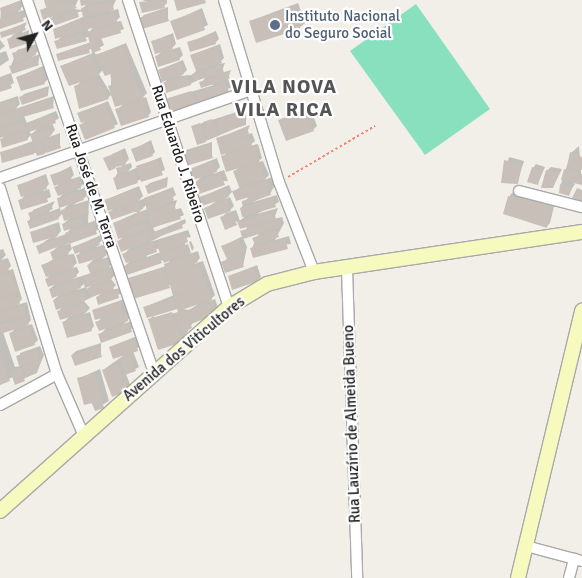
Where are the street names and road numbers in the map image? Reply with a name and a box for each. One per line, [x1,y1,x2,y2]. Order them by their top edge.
street label: Rua Eduardo J. Ribeiro [147,83,209,225]
street label: Rua José de M. Terra [61,122,121,250]
street label: Avenida dos Viticultores [119,293,249,405]
street label: Rua Lauzírio de Almeida Bueno [340,325,364,523]

